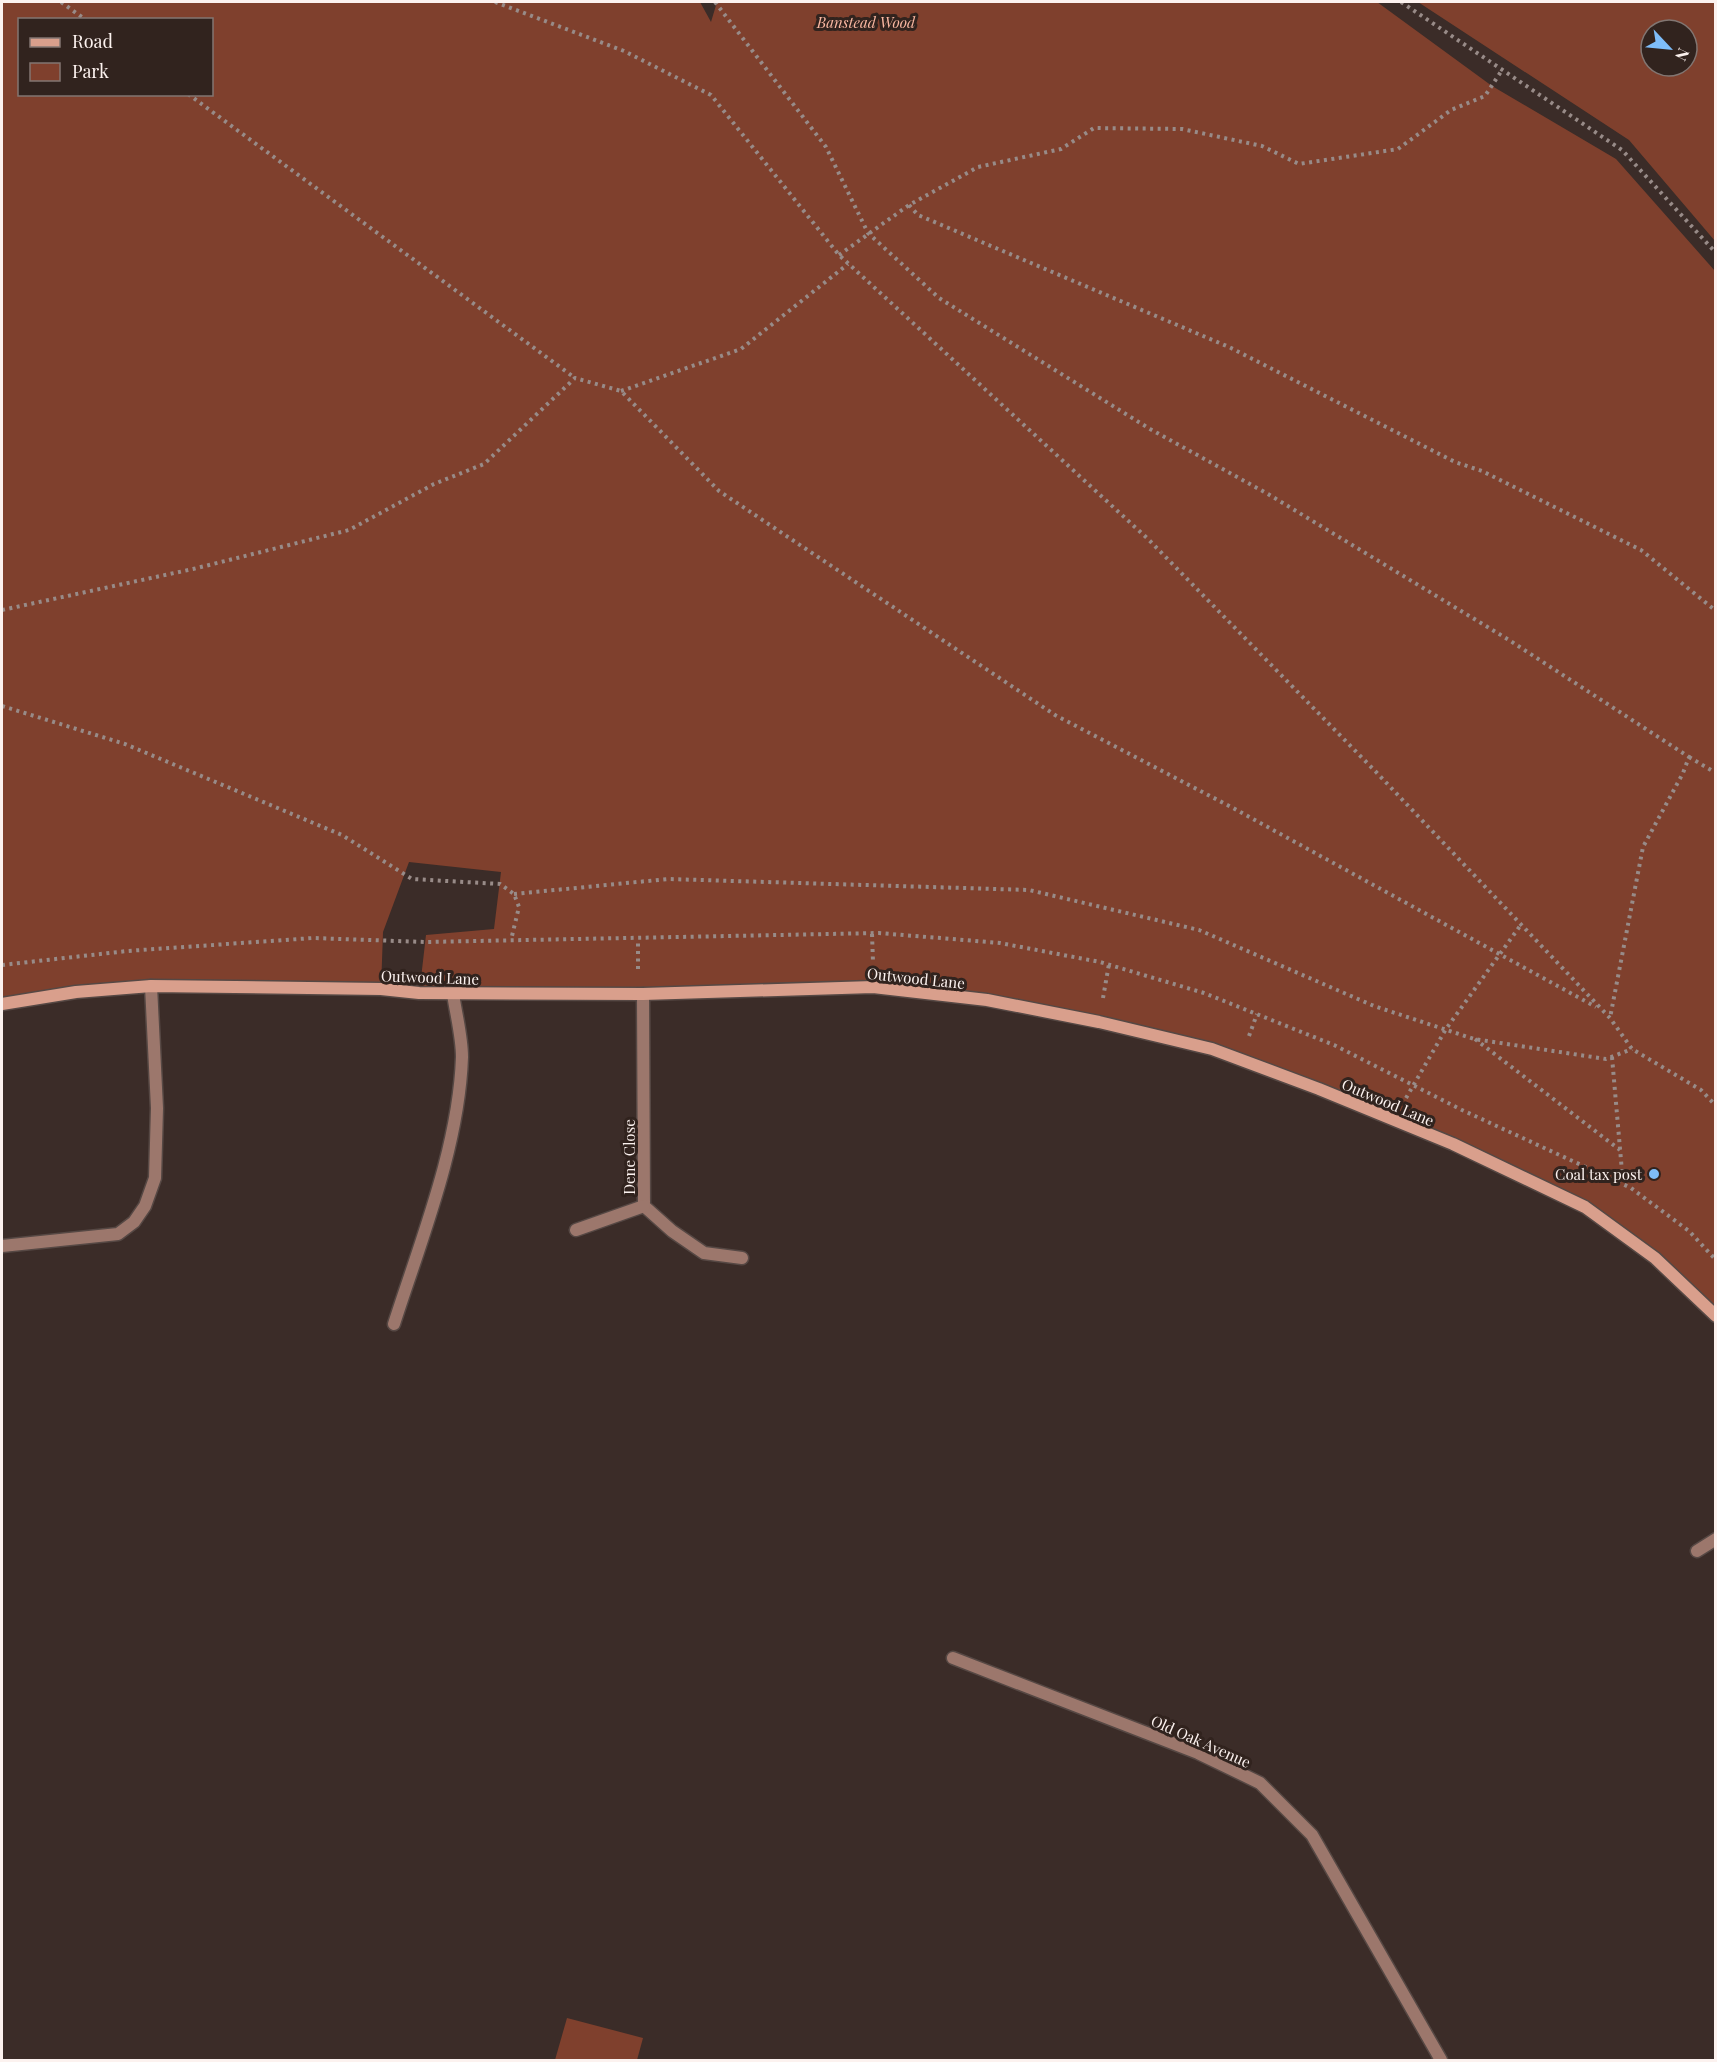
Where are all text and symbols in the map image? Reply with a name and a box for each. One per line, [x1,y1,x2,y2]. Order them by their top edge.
park label: Banstead Wood [816,12,916,32]
legend [18,18,213,96]
north arrow [1639,18,1699,78]
text: Road [72,29,113,53]
text: N [1671,45,1695,65]
text: Park [72,59,109,83]
street label: Outwood Lane [866,963,966,993]
street label: Outwood Lane [381,965,479,989]
street label: Outwood Lane [1339,1074,1437,1130]
street label: Dene Close [619,1119,639,1195]
place label: Coal tax post [1555,1164,1643,1184]
marker: Coal tax post [1647,1167,1661,1181]
street label: Old Oak Avenue [1148,1710,1254,1772]

